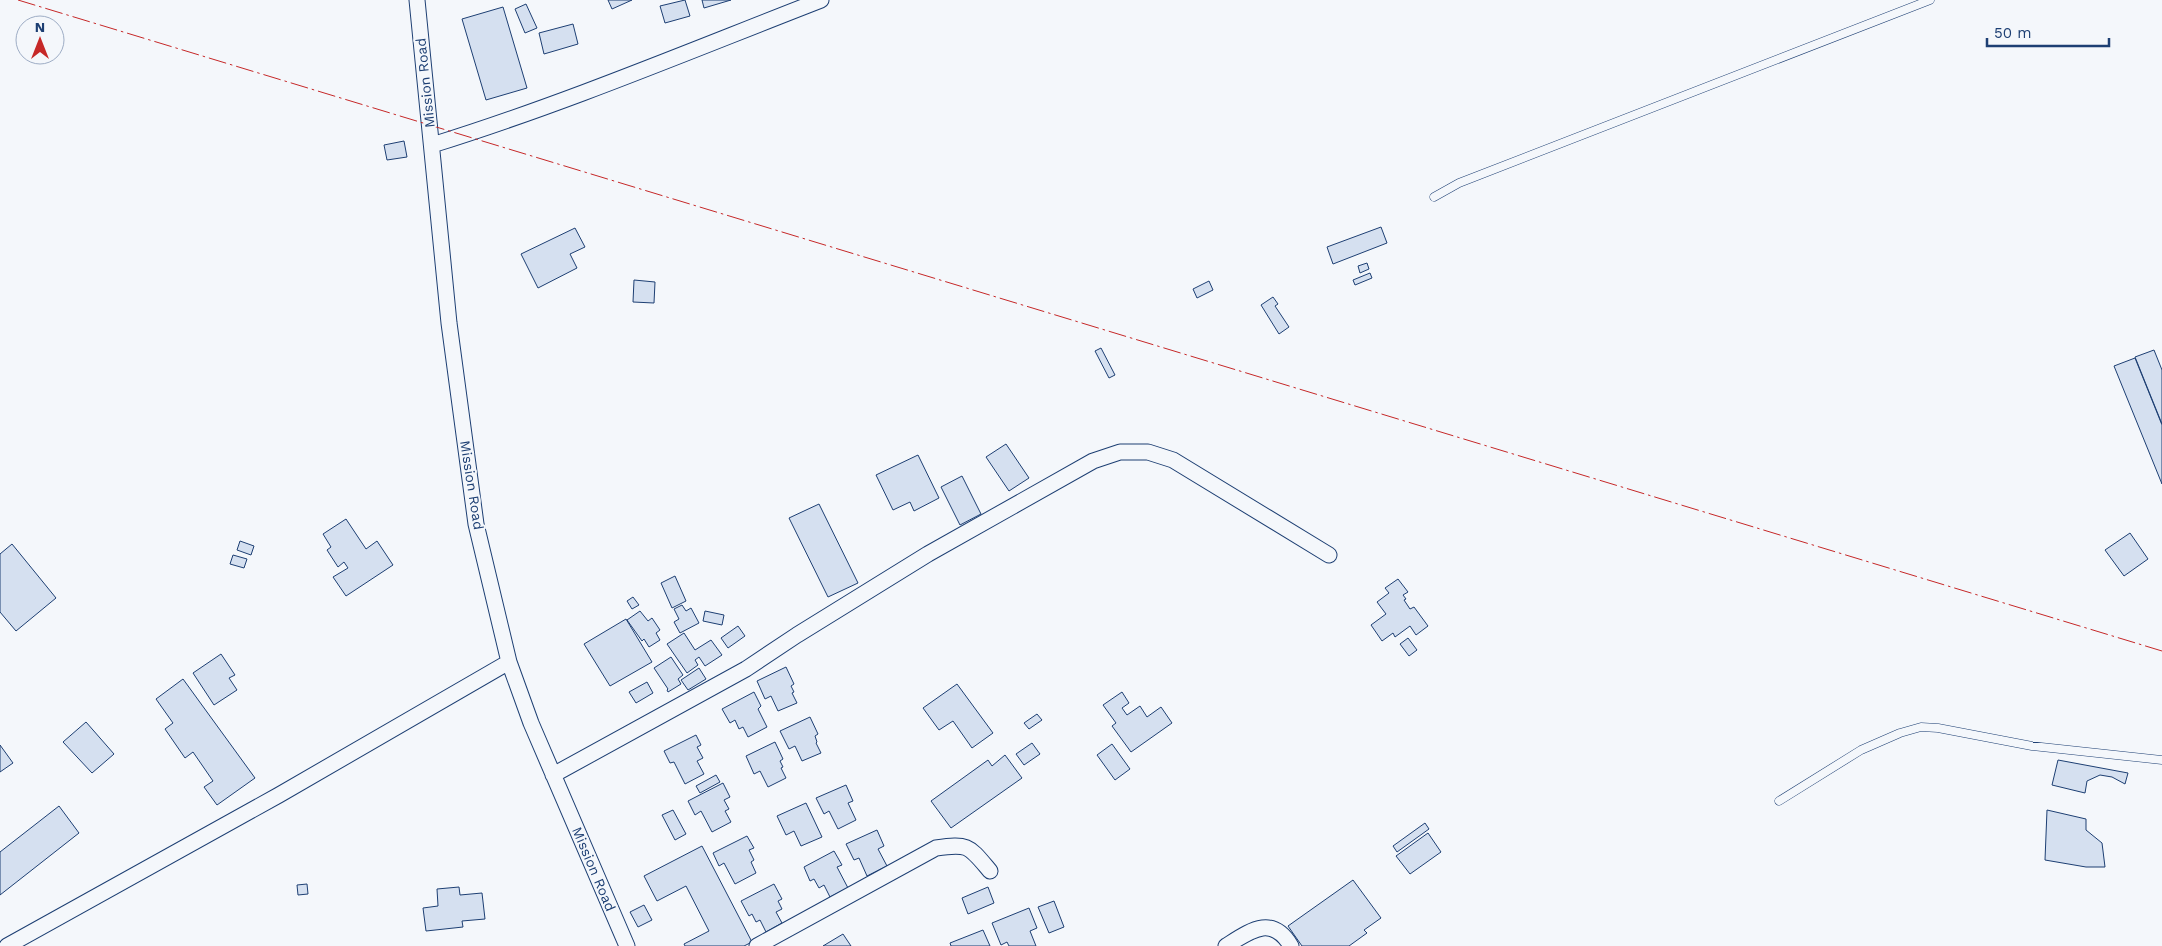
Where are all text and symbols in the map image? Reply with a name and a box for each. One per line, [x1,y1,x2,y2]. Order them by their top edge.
north arrow [15,15,65,65]
scale bar [1987,15,2110,47]
text: N [35,19,45,35]
text: 50 m [1994,24,2031,42]
street label: Mission Road [412,37,438,129]
street label: Mission Road [457,439,487,531]
street label: Mission Road [569,824,619,914]

